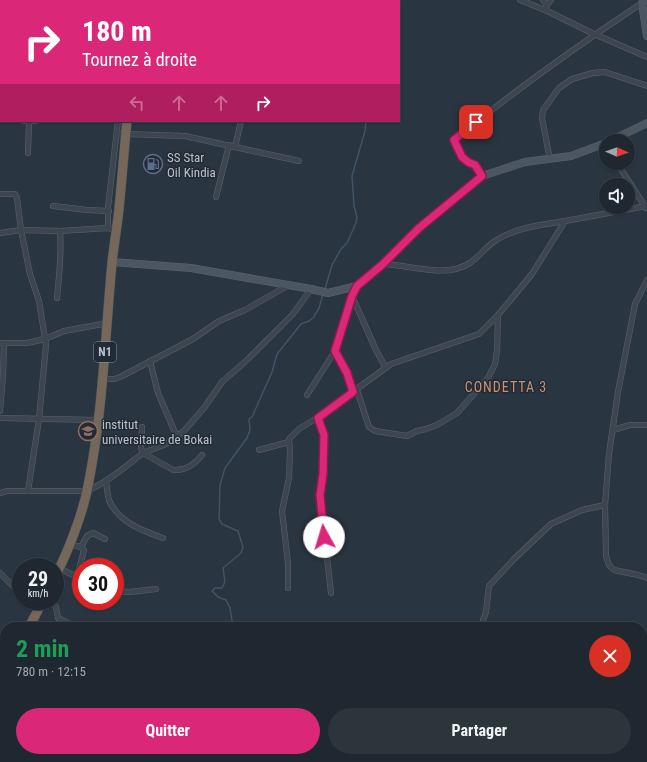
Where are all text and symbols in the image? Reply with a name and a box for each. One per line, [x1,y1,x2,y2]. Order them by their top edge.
text: 180 m [82,15,152,48]
icon: right [16,16,68,68]
text: Tournez à droite [82,49,197,70]
icon: left [126,92,148,114]
icon: ahead [168,92,190,114]
icon: ahead [210,92,232,114]
icon: right [252,92,274,114]
pin [459,105,493,139]
icon: arrive [465,111,487,133]
north arrow [599,134,635,170]
map controls [599,134,635,214]
place label: SS Star Oil Kindia [167,150,216,180]
fuel station icon: SS Star Oil Kindia [142,153,164,175]
button: sound [599,178,635,214]
road number: N1 [94,342,116,362]
district label: СONDETTA 3 [465,379,547,395]
place label: institut universitaire de Bokai [102,417,212,447]
school or university icon: institut universitaire de Bokai [77,420,99,442]
position arrow [303,516,345,558]
speed limit sign: 30 [72,558,124,610]
text: 29 [28,567,48,591]
text: km/h [28,588,48,599]
text: 2 min [16,635,69,663]
button: close [589,635,631,677]
text: 780 m · 12:15 [16,664,86,679]
button: Quitter [16,708,320,754]
button: Partager [328,708,631,754]

